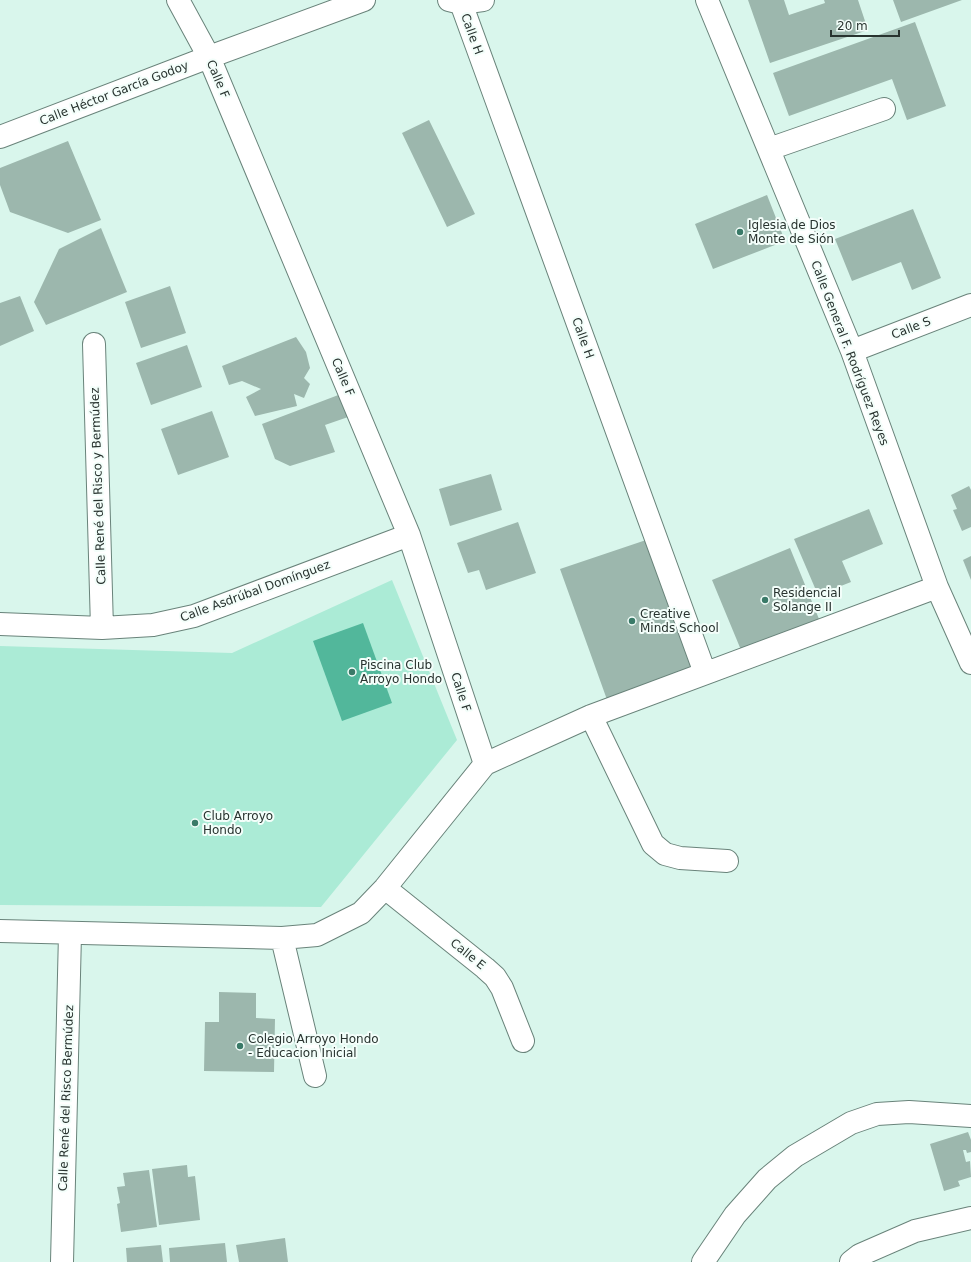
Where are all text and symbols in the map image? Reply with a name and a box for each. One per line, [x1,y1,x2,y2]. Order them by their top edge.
street label: Calle H [458,12,486,56]
scale bar [831,12,899,38]
text: 20 m [837,19,868,33]
street label: Calle Héctor García Godoy [37,58,191,128]
street label: Calle F [204,58,232,100]
place label: Iglesia de Dios Monte de Sión [748,218,836,246]
marker: Iglesia de Dios Monte de Sión [735,227,745,237]
street label: Calle General F. Rodríguez Reyes [808,259,892,447]
street label: Calle S [889,314,933,342]
street label: Calle H [569,316,597,360]
street label: Calle F [329,356,357,398]
street label: Calle René del Risco y Bermúdez [88,387,108,585]
street label: Calle Asdrúbal Domínguez [178,557,332,625]
place label: Residencial Solange II [773,586,841,614]
marker: Residencial Solange II [760,595,770,605]
place label: Creative Minds School [640,607,719,635]
marker: Creative Minds School [627,616,637,626]
place label: Piscina Club Arroyo Hondo [360,658,442,686]
marker: Piscina Club Arroyo Hondo [347,667,357,677]
street label: Calle F [448,671,474,714]
place label: Club Arroyo Hondo [203,809,273,837]
marker: Club Arroyo Hondo [190,818,200,828]
street label: Calle E [448,936,488,972]
street label: Calle René del Risco Bermúdez [56,1005,76,1191]
place label: Colegio Arroyo Hondo - Educacion Inicial [248,1032,379,1060]
marker: Colegio Arroyo Hondo - Educacion Inicial [235,1041,245,1051]

